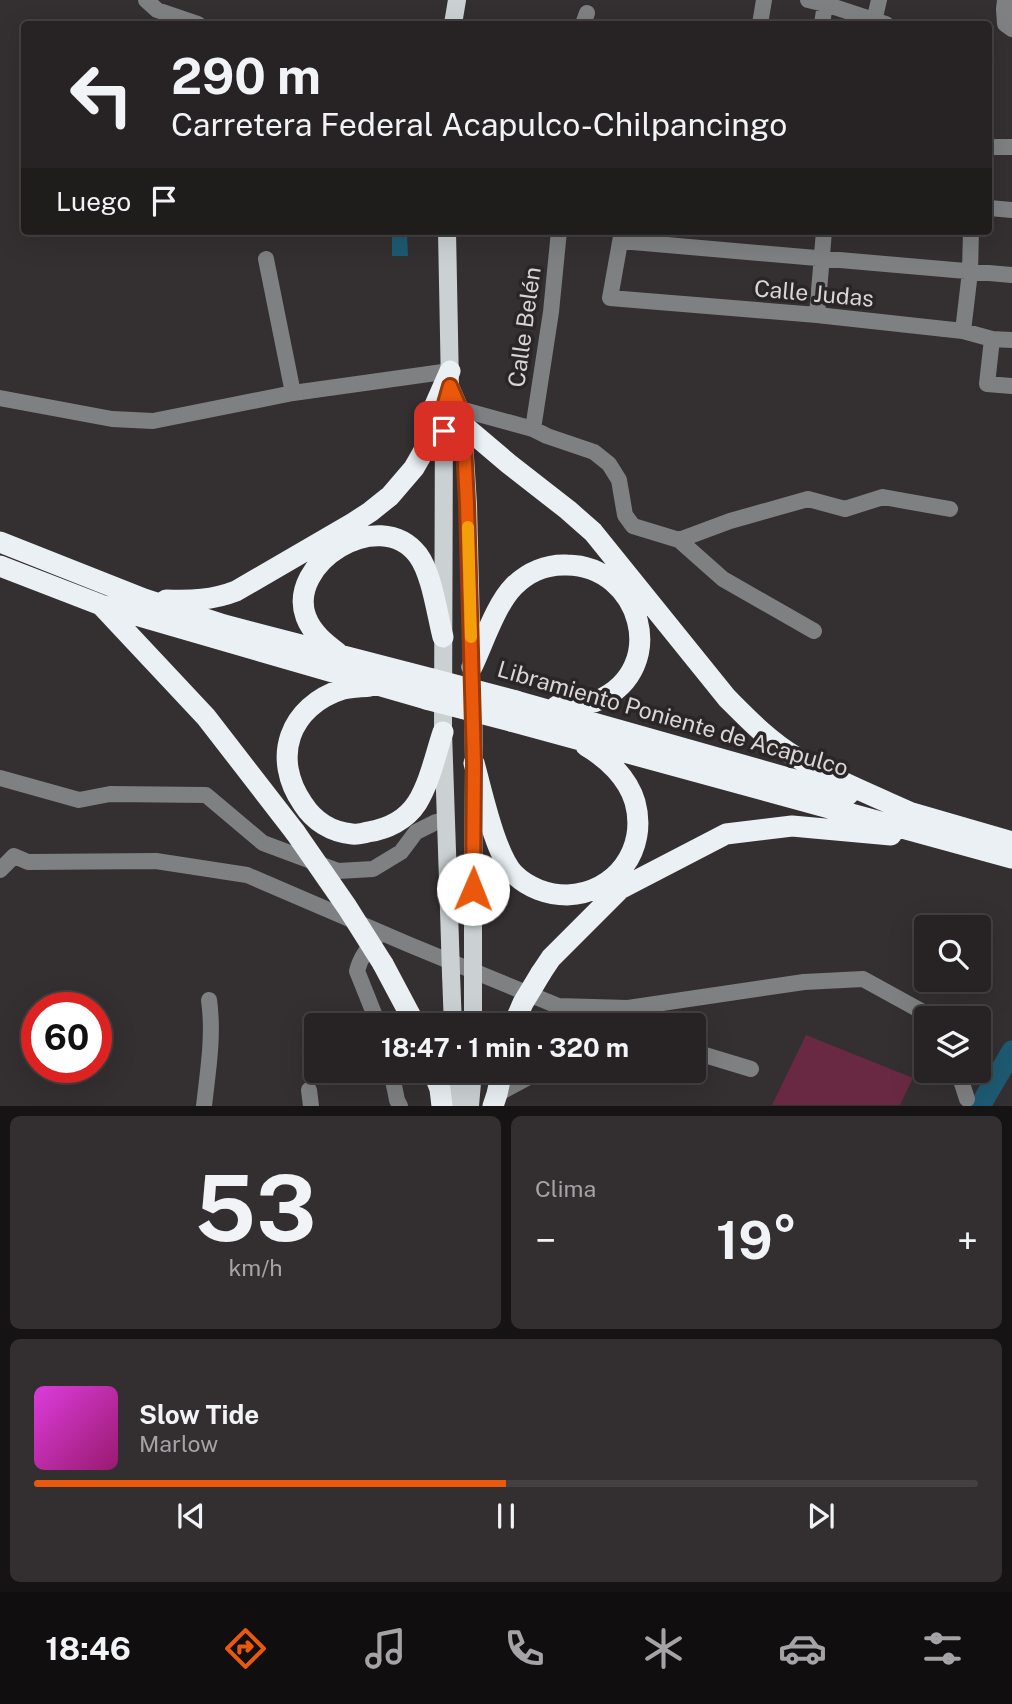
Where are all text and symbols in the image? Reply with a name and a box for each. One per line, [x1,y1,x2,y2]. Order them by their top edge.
text: 290 m [171,47,321,105]
icon: left [56,49,147,140]
text: Carretera Federal Acapulco-Chilpancingo [171,106,787,143]
icon: arrive [145,182,183,220]
text: Luego [56,186,131,217]
street label: Calle Belén [502,265,546,389]
street label: Calle Judas [753,274,875,312]
pin [414,401,474,461]
icon: arrive [425,412,463,450]
street label: Libramiento Poniente de Acapulco [494,655,852,781]
position arrow [436,852,510,926]
map controls [914,915,991,1083]
button: search [914,915,991,992]
speed limit sign: 60 [21,992,112,1083]
button: layers [914,1006,991,1083]
text: 18:47 · 1 min · 320 m [381,1032,629,1063]
text: 53 [195,1155,316,1261]
text: Clima [535,1175,596,1202]
text: 19° [716,1210,797,1271]
text: − [535,1218,556,1263]
text: + [957,1218,978,1263]
text: km/h [228,1254,283,1281]
text: Slow Tide [139,1399,259,1430]
text: Marlow [139,1430,218,1457]
icon: previous [172,1497,210,1535]
icon: pause [487,1497,525,1535]
icon: next [802,1497,840,1535]
icon: directions [221,1624,270,1673]
icon: music [361,1624,410,1673]
icon: phone [500,1624,549,1673]
icon: climate [639,1624,688,1673]
icon: car [778,1624,827,1673]
icon: filters [918,1624,967,1673]
text: 18:46 [45,1630,131,1667]

